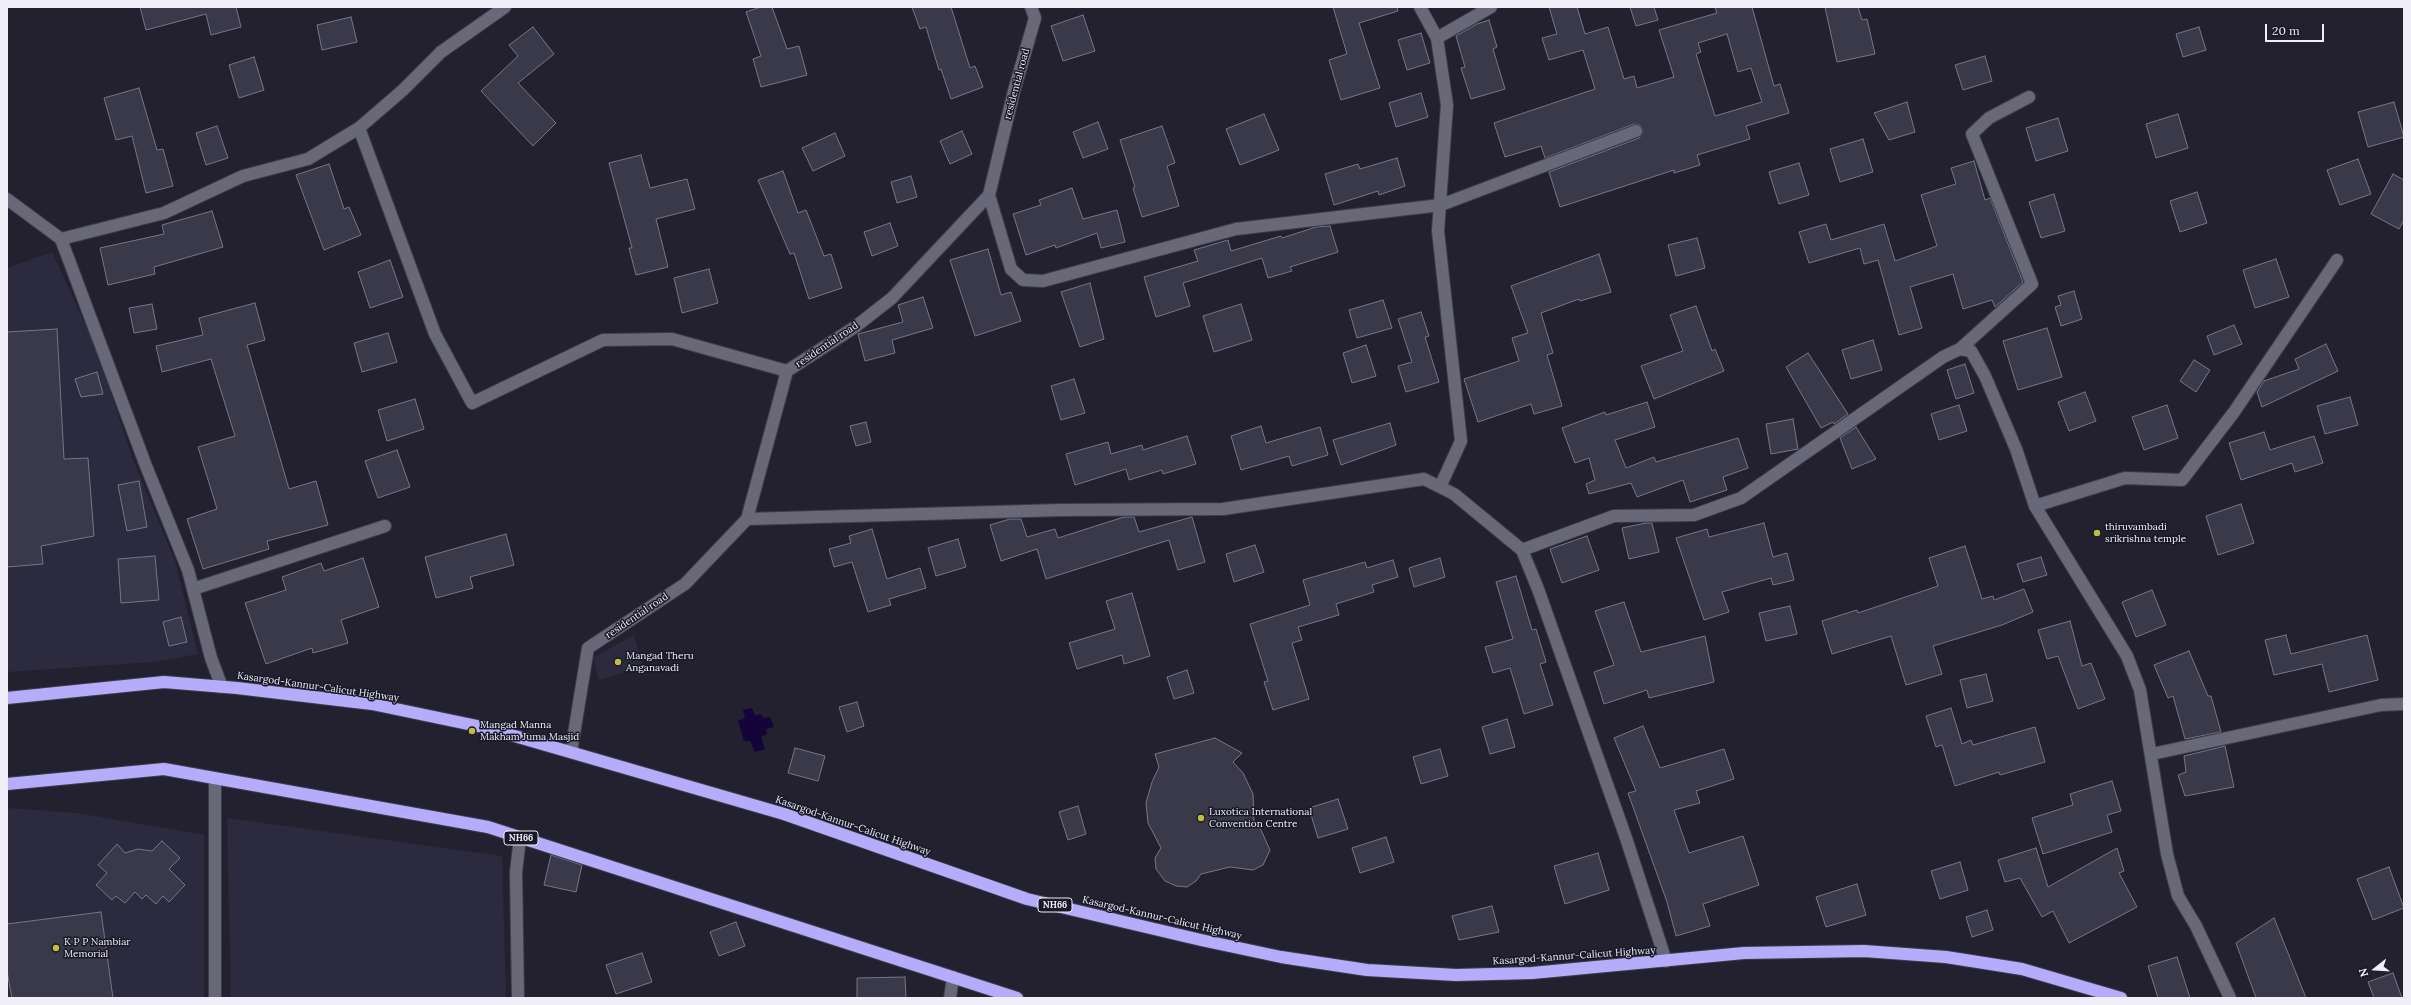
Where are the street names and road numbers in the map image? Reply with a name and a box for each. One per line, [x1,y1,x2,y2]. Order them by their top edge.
street label: residential road [1002,47,1032,121]
street label: residential road [793,320,861,370]
street label: residential road [603,591,671,641]
street label: Kasargod-Kannur-Calicut Highway [236,670,400,704]
street label: Kasargod-Kannur-Calicut Highway [774,794,932,858]
road number: NH66 [504,831,538,845]
street label: Kasargod-Kannur-Calicut Highway [1081,894,1243,942]
road number: NH66 [1038,898,1072,912]
street label: Kasargod-Kannur-Calicut Highway [1492,944,1656,968]

